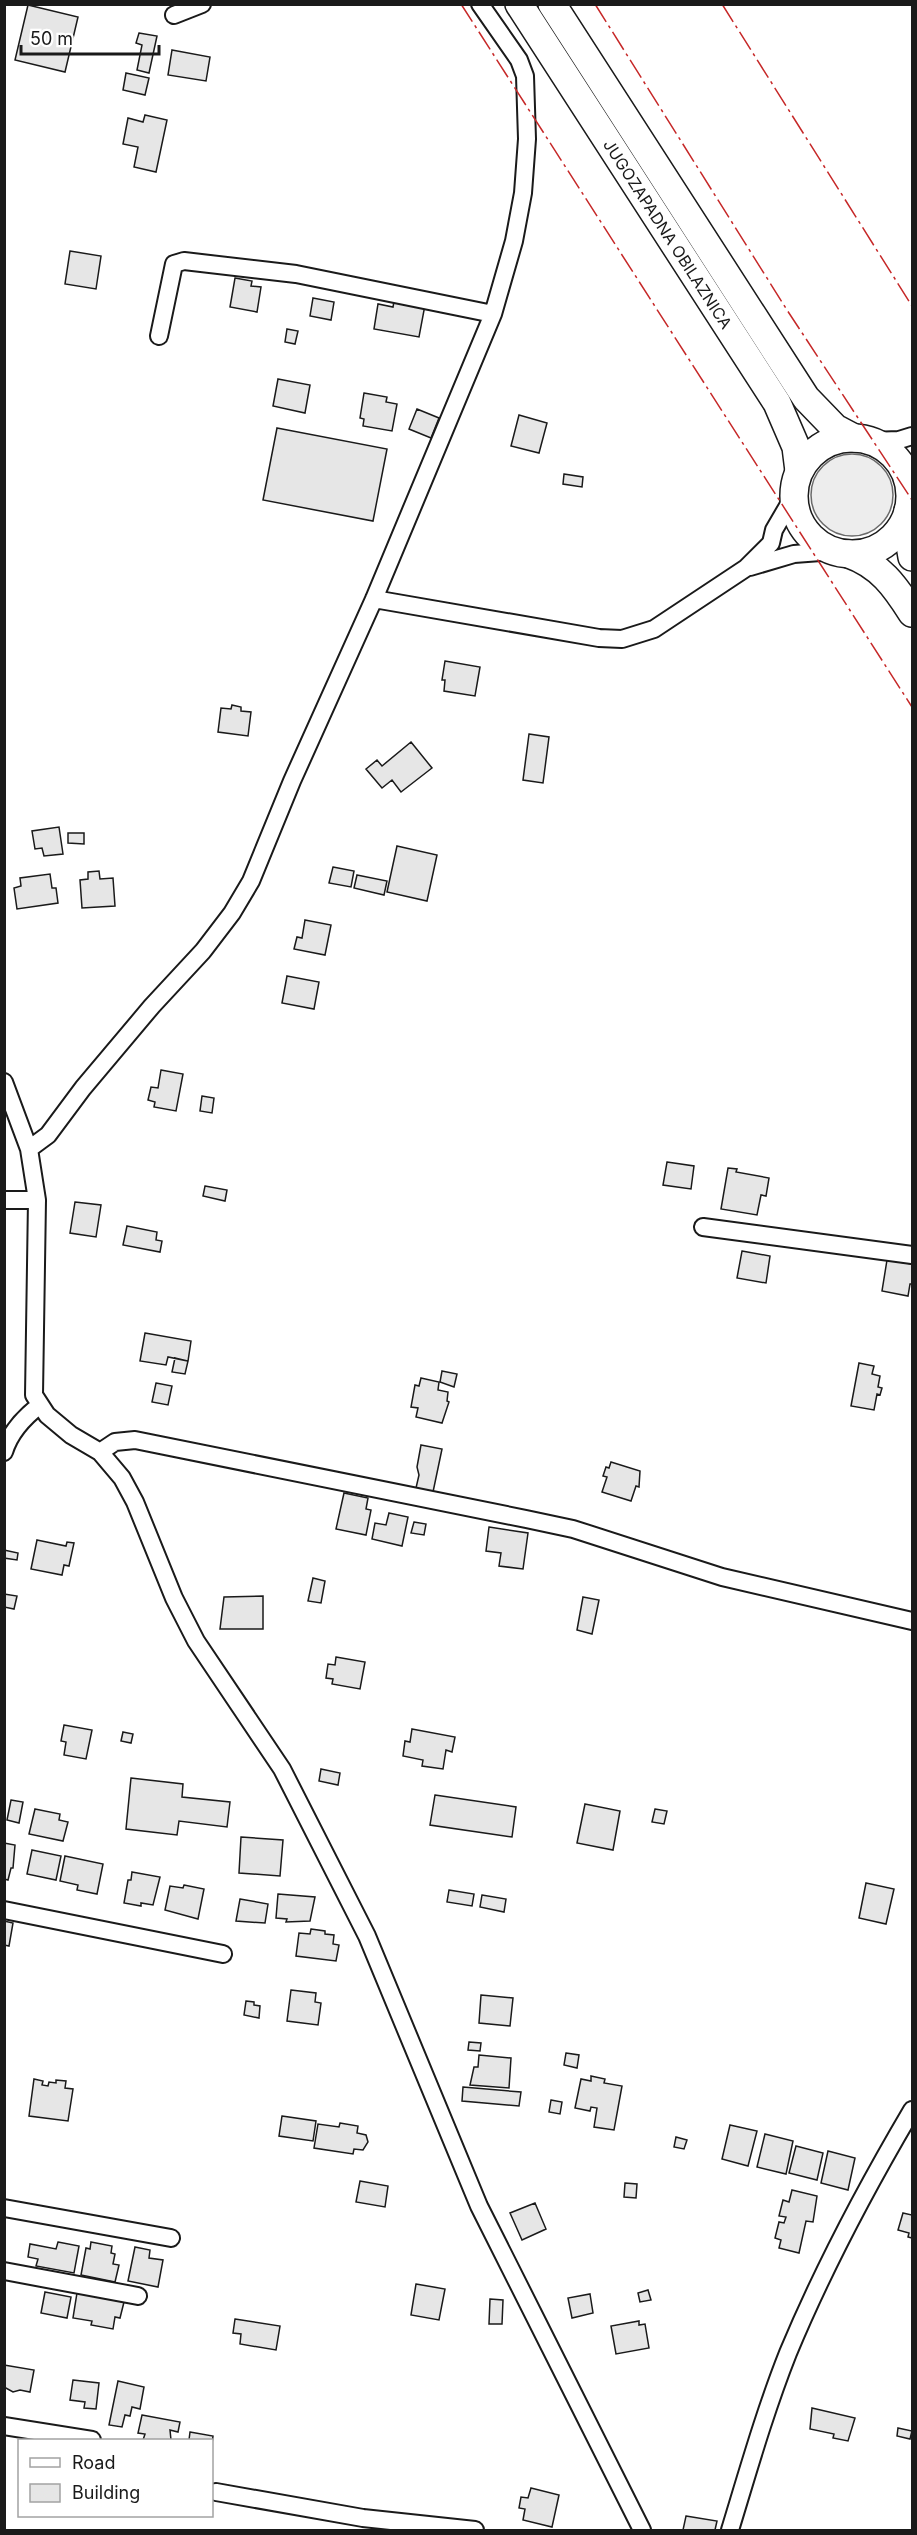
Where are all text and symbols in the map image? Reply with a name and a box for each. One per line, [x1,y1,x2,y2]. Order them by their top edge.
scale bar [21,18,159,56]
text: 50 m [30,28,73,49]
street label: JUGOZAPADNA OBILAZNICA [599,136,736,333]
legend [18,2439,213,2517]
text: Road [72,2452,115,2473]
text: Building [72,2482,140,2503]

